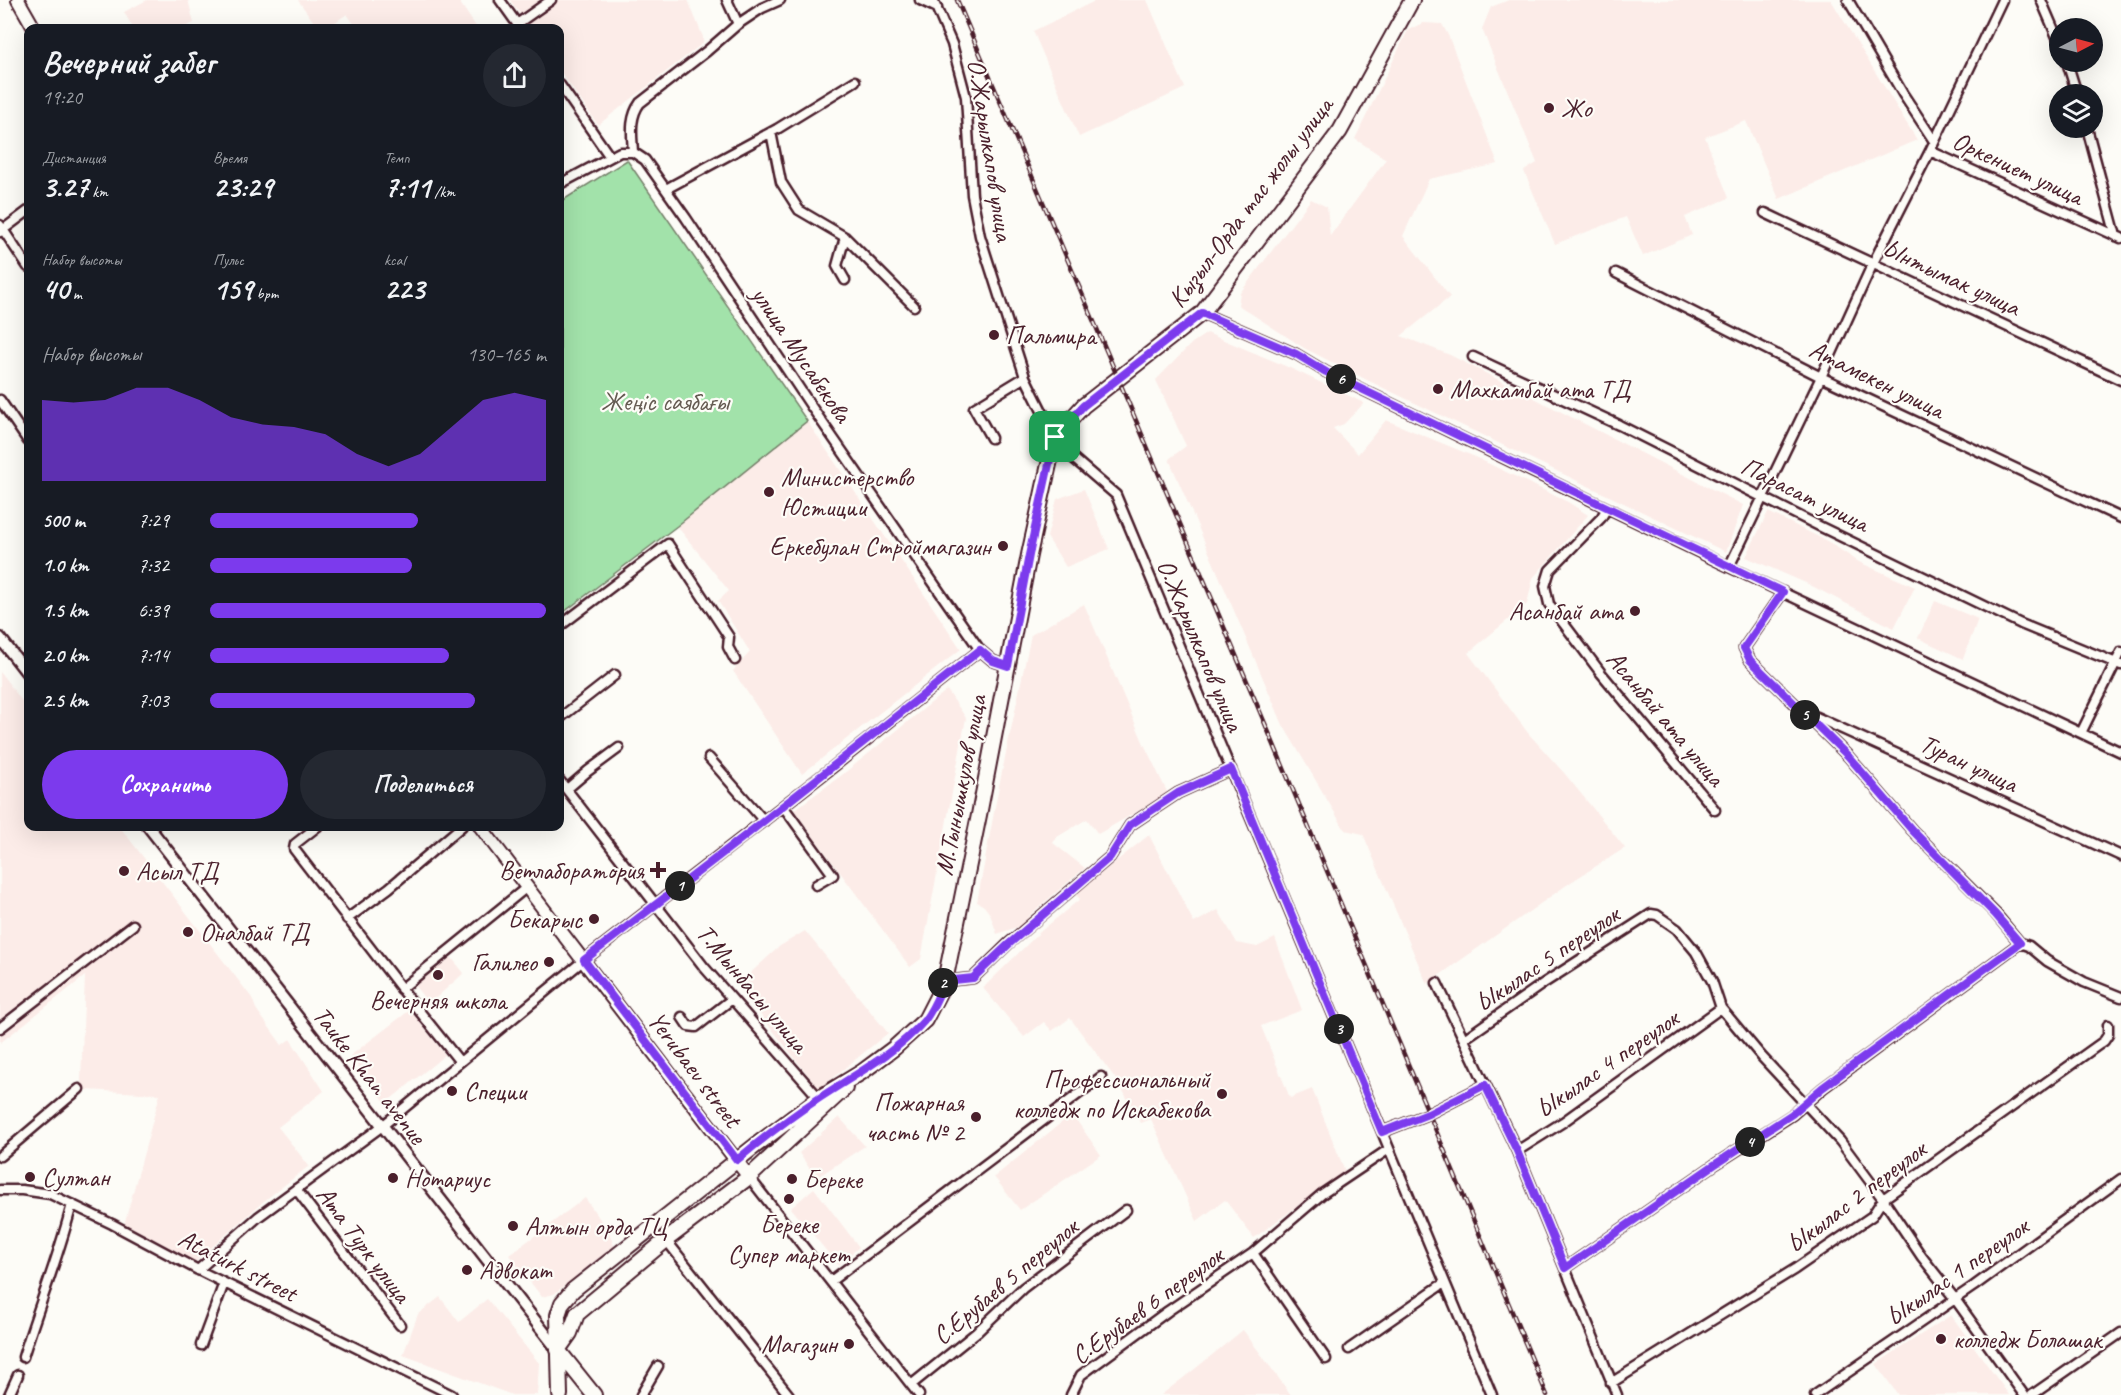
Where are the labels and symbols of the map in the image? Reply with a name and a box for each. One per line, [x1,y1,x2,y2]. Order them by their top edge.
north arrow [2049,18,2103,72]
street label: О.Жарылкапов улица [960,57,1021,245]
street label: Кызыл-Орда тас жолы улица [1161,89,1342,315]
place label: Жо [1561,92,1593,125]
marker: Жо [1542,101,1556,115]
street label: Оркениет улица [1947,124,2090,214]
street label: Ынтымак улица [1878,231,2027,324]
street label: улица Мусабекова [743,278,860,430]
place label: Пальмира [1006,319,1098,352]
marker: Пальмира [987,328,1001,342]
street label: Атамекен улица [1804,333,1952,427]
pin: 6 [1326,364,1356,394]
place label: Махкамбай ата ТД [1450,373,1631,406]
marker: Махкамбай ата ТД [1431,382,1445,396]
park label: Жеңіс саябағы [601,385,731,418]
pin [1029,411,1080,462]
street label: Парасат улица [1736,449,1876,541]
place label: Министерство Юстиции [781,461,915,524]
marker: Министерство Юстиции [762,485,776,499]
place label: Еркебулан Строймагазин [769,530,992,563]
marker: Еркебулан Строймагазин [996,539,1010,553]
street label: О.Жарылкапов улица [1149,554,1252,738]
place label: Асанбай ата [1509,595,1625,628]
marker: Асанбай ата [1628,604,1642,618]
street label: Асанбай ата улица [1599,644,1733,794]
street label: М.Тынышкулов улица [927,691,994,878]
pin: 5 [1790,700,1820,730]
street label: Туран улица [1915,727,2024,801]
place label: Ветлаборатория [499,854,646,887]
place label: Асыл ТД [136,855,219,888]
marker: Ветлаборатория [649,861,667,879]
marker: Асыл ТД [117,864,131,878]
pin: 1 [665,871,695,901]
street label: Ыкылас 5 переулок [1469,897,1628,1019]
place label: Бекарыс [508,903,584,936]
marker: Бекарыс [587,912,601,926]
place label: Оналбай ТД [200,916,311,949]
street label: Т.Мынбасы улица [689,917,818,1061]
marker: Оналбай ТД [181,925,195,939]
place label: Галилео [472,946,539,979]
marker: Галилео [542,955,556,969]
marker: Вечерняя школа [431,968,445,982]
pin: 2 [928,968,958,998]
place label: Вечерняя школа [370,984,509,1017]
street label: Tauke Khan avenue [305,1000,435,1152]
street label: Ыкылас 4 переулок [1530,1001,1687,1125]
street label: Yerubaev street [640,1005,750,1136]
pin: 3 [1324,1014,1354,1044]
place label: Профессиональный колледж по Искабекова [1013,1063,1212,1126]
place label: Специи [464,1075,528,1108]
marker: Специи [445,1084,459,1098]
place label: Пожарная часть № 2 [866,1086,966,1149]
marker: Профессиональный колледж по Искабекова [1215,1087,1229,1101]
marker: Пожарная часть № 2 [969,1110,983,1124]
pin: 4 [1735,1127,1765,1157]
street label: Ыкылас 2 переулок [1780,1132,1935,1260]
place label: Султан [42,1161,112,1194]
place label: Нотариус [405,1162,491,1195]
place label: Береке [804,1163,863,1196]
marker: Султан [23,1170,37,1184]
marker: Нотариус [386,1171,400,1185]
marker: Береке [785,1172,799,1186]
street label: Ата Турк улица [309,1179,419,1311]
marker: Береке Супер маркет [782,1192,796,1206]
place label: Береке Супер маркет [728,1208,852,1271]
street label: С.Ерубаев 5 переулок [926,1209,1087,1352]
street label: Ыкылас 1 переулок [1880,1209,2037,1333]
place label: Алтын орда ТЦ [525,1210,669,1243]
marker: Алтын орда ТЦ [506,1219,520,1233]
street label: Ataturk street [173,1222,305,1310]
street label: С.Ерубаев 6 переулок [1065,1238,1232,1372]
place label: Адвокат [479,1254,553,1287]
marker: Адвокат [460,1263,474,1277]
place label: колледж Болашак [1953,1323,2104,1356]
place label: Магазин [761,1328,839,1361]
marker: колледж Болашак [1934,1332,1948,1346]
marker: Магазин [842,1337,856,1351]

